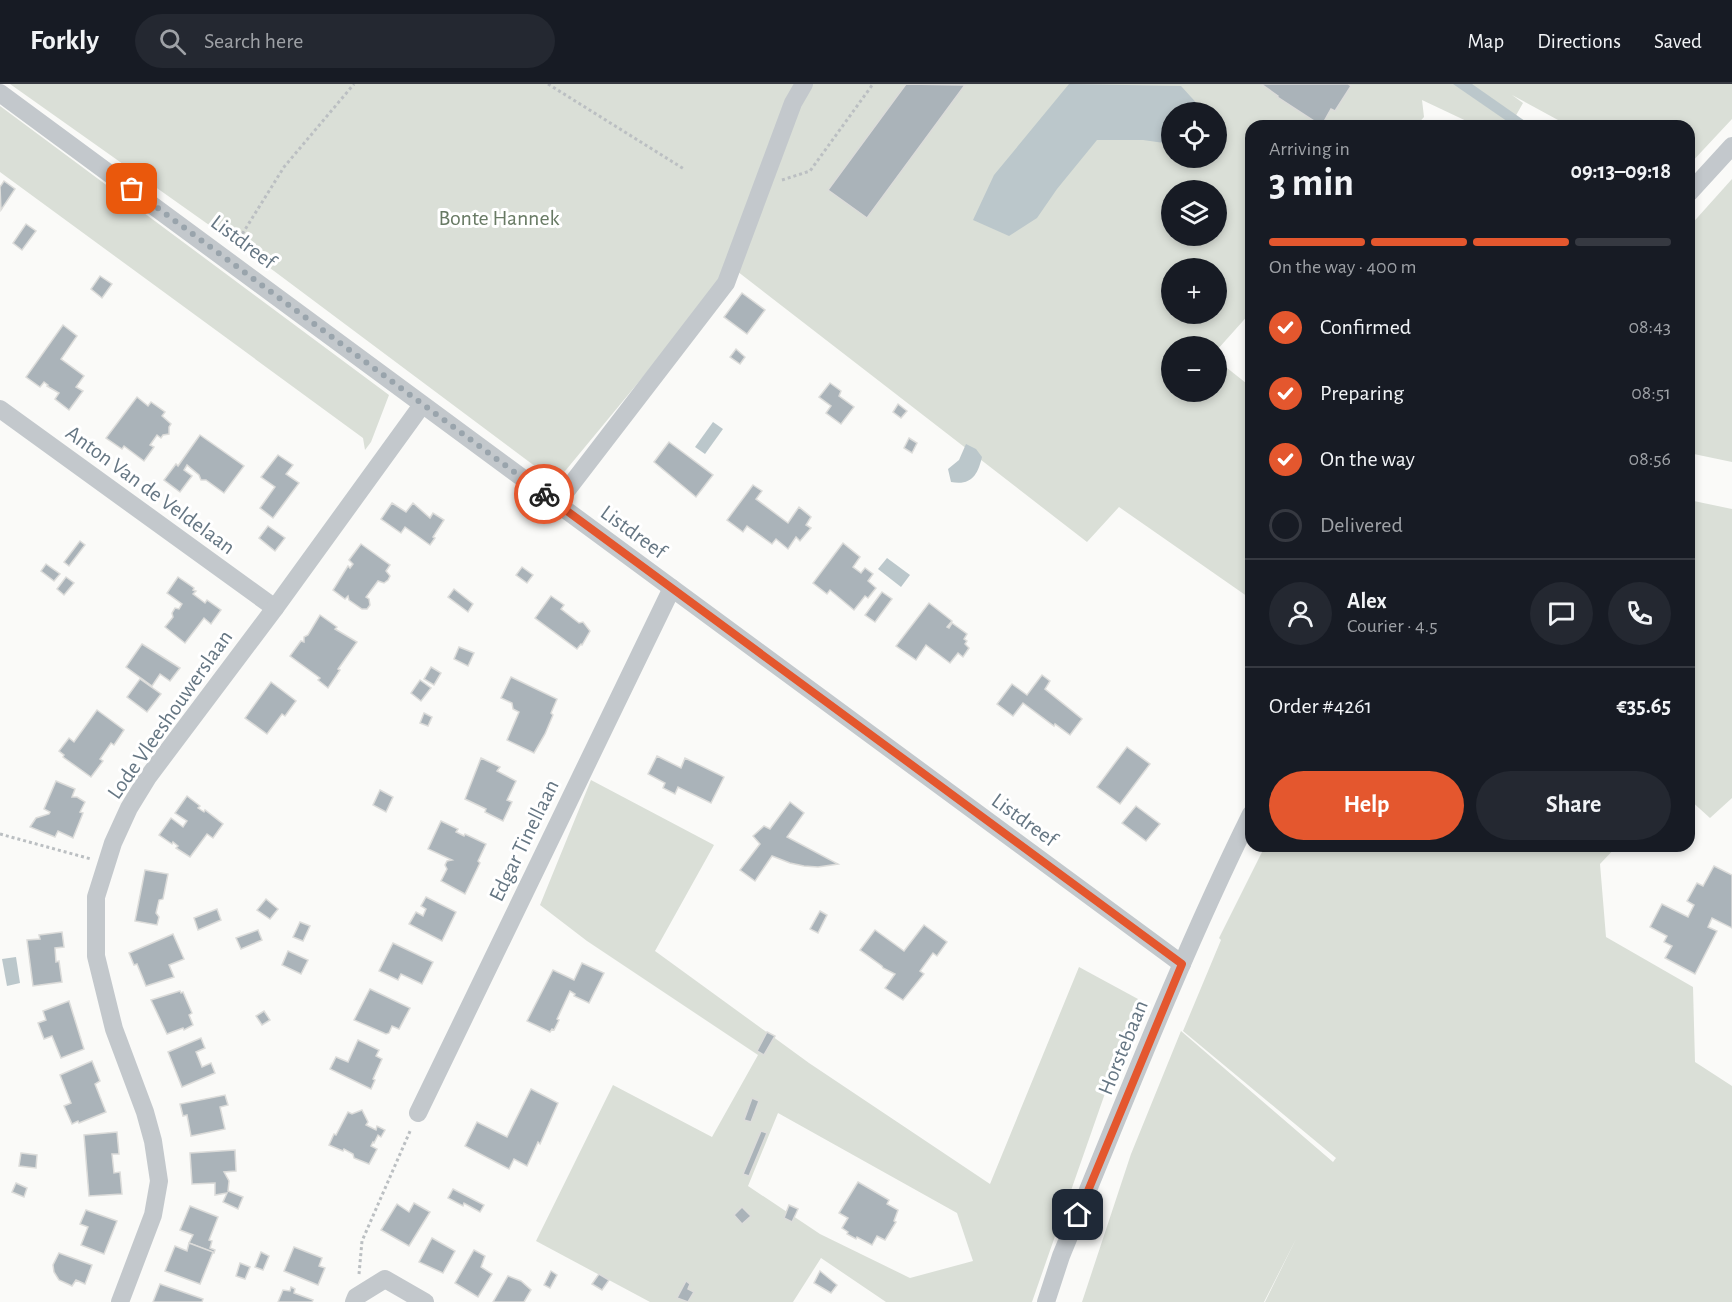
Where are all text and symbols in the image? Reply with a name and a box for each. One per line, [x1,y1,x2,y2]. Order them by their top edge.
search box [135,14,555,68]
icon: search [156,25,189,58]
text: Forkly [30,27,99,55]
text: Search here [204,30,303,52]
text: Map [1468,31,1504,52]
text: Directions [1537,31,1621,52]
text: Saved [1654,31,1702,52]
map controls [1161,102,1227,402]
button: locate [1161,102,1227,168]
text: Arriving in [1269,139,1350,159]
text: 09:13–09:18 [1570,160,1671,182]
pin [106,163,157,214]
text: 3 min [1269,164,1354,203]
icon: bag [115,172,148,205]
button: layers [1161,180,1227,246]
park label: Bonte Hannek [438,207,560,229]
street label: Listdreef [207,211,281,274]
text: On the way · 400 m [1269,257,1417,277]
button: + [1161,258,1227,324]
icon: check [1269,311,1302,344]
text: Confirmed [1320,316,1411,338]
text: 08:43 [1629,317,1671,337]
button: − [1161,336,1227,402]
icon: check [1269,377,1302,410]
text: Preparing [1320,382,1404,404]
text: 08:51 [1631,383,1671,403]
street label: Anton Van de Veldelaan [62,421,239,558]
icon: check [1269,443,1302,476]
text: On the way [1320,448,1415,470]
text: 08:56 [1629,449,1671,469]
courier [514,464,574,524]
icon: bike [528,478,561,511]
street label: Listdreef [597,501,671,563]
text: Delivered [1320,514,1403,536]
button: person [1269,582,1332,645]
button: chat [1530,582,1593,645]
button: phone [1608,582,1671,645]
text: Alex [1347,590,1387,612]
text: Courier · 4.5 [1347,616,1438,636]
street label: Lode Vleeshouwerslaan [103,626,236,803]
text: Order #4261 [1269,695,1372,717]
text: €35.65 [1617,695,1671,717]
button: Help [1269,771,1464,840]
button: Share [1476,771,1671,840]
street label: Edgar Tinellaan [485,776,563,905]
street label: Listdreef [988,789,1062,851]
street label: Horstebaan [1094,997,1152,1098]
pin [1052,1189,1103,1240]
icon: home [1061,1198,1094,1231]

